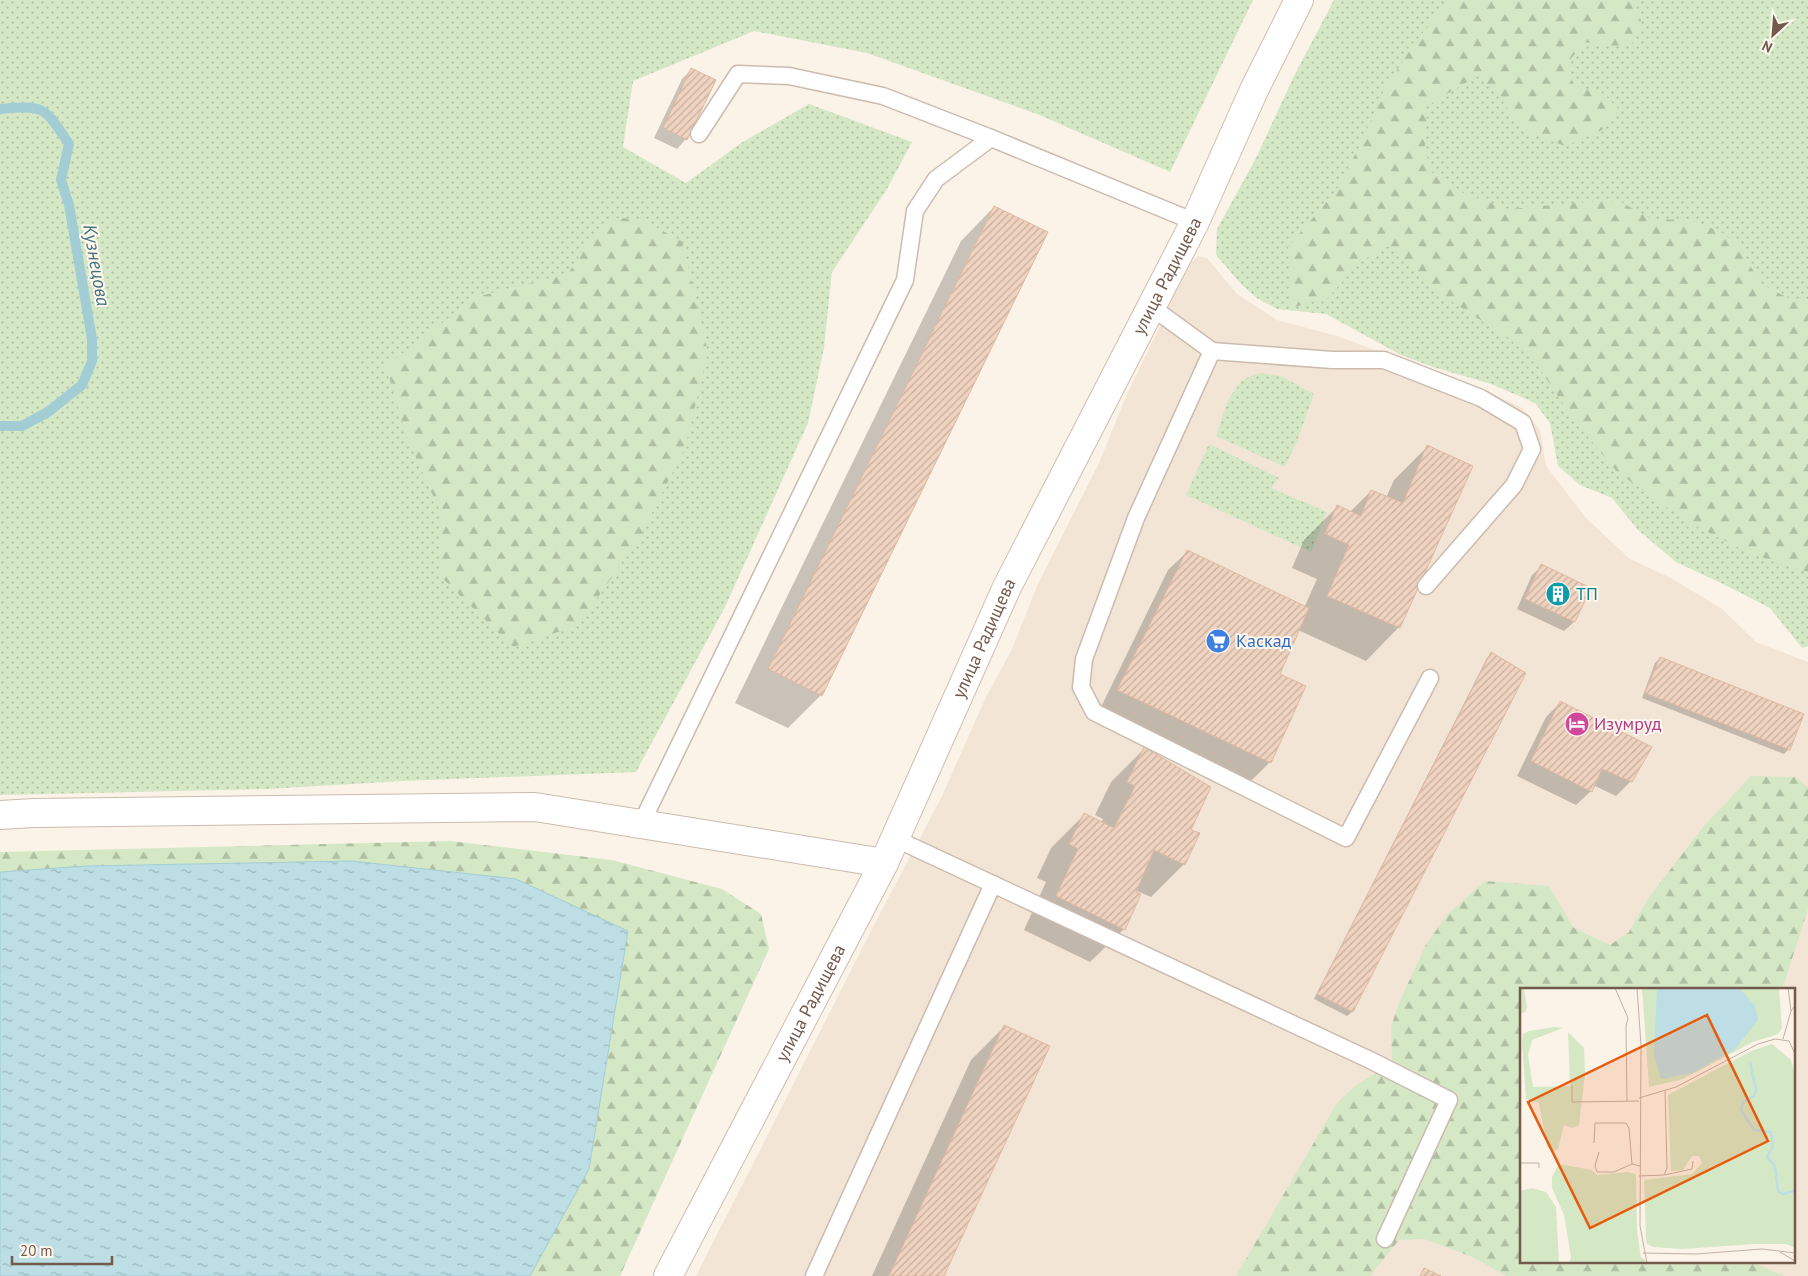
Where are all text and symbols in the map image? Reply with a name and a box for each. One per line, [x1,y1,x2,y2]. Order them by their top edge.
north arrow [1748,10,1798,60]
text: N [1759,37,1775,57]
street label: улица Радищева [1127,213,1207,339]
water label: Кузнецова [78,222,116,309]
street label: улица Радищева [947,574,1021,702]
building icon: ТП [1545,581,1571,607]
place label: ТП [1576,582,1598,605]
supermarket icon: Каскад [1205,628,1231,654]
place label: Каскад [1236,629,1292,652]
hotel icon: Изумруд [1564,711,1590,737]
place label: Изумруд [1594,712,1662,735]
street label: улица Радищева [770,940,850,1065]
inset map [1520,988,1796,1264]
scale bar [12,1234,112,1266]
text: 20 m [20,1241,53,1260]

